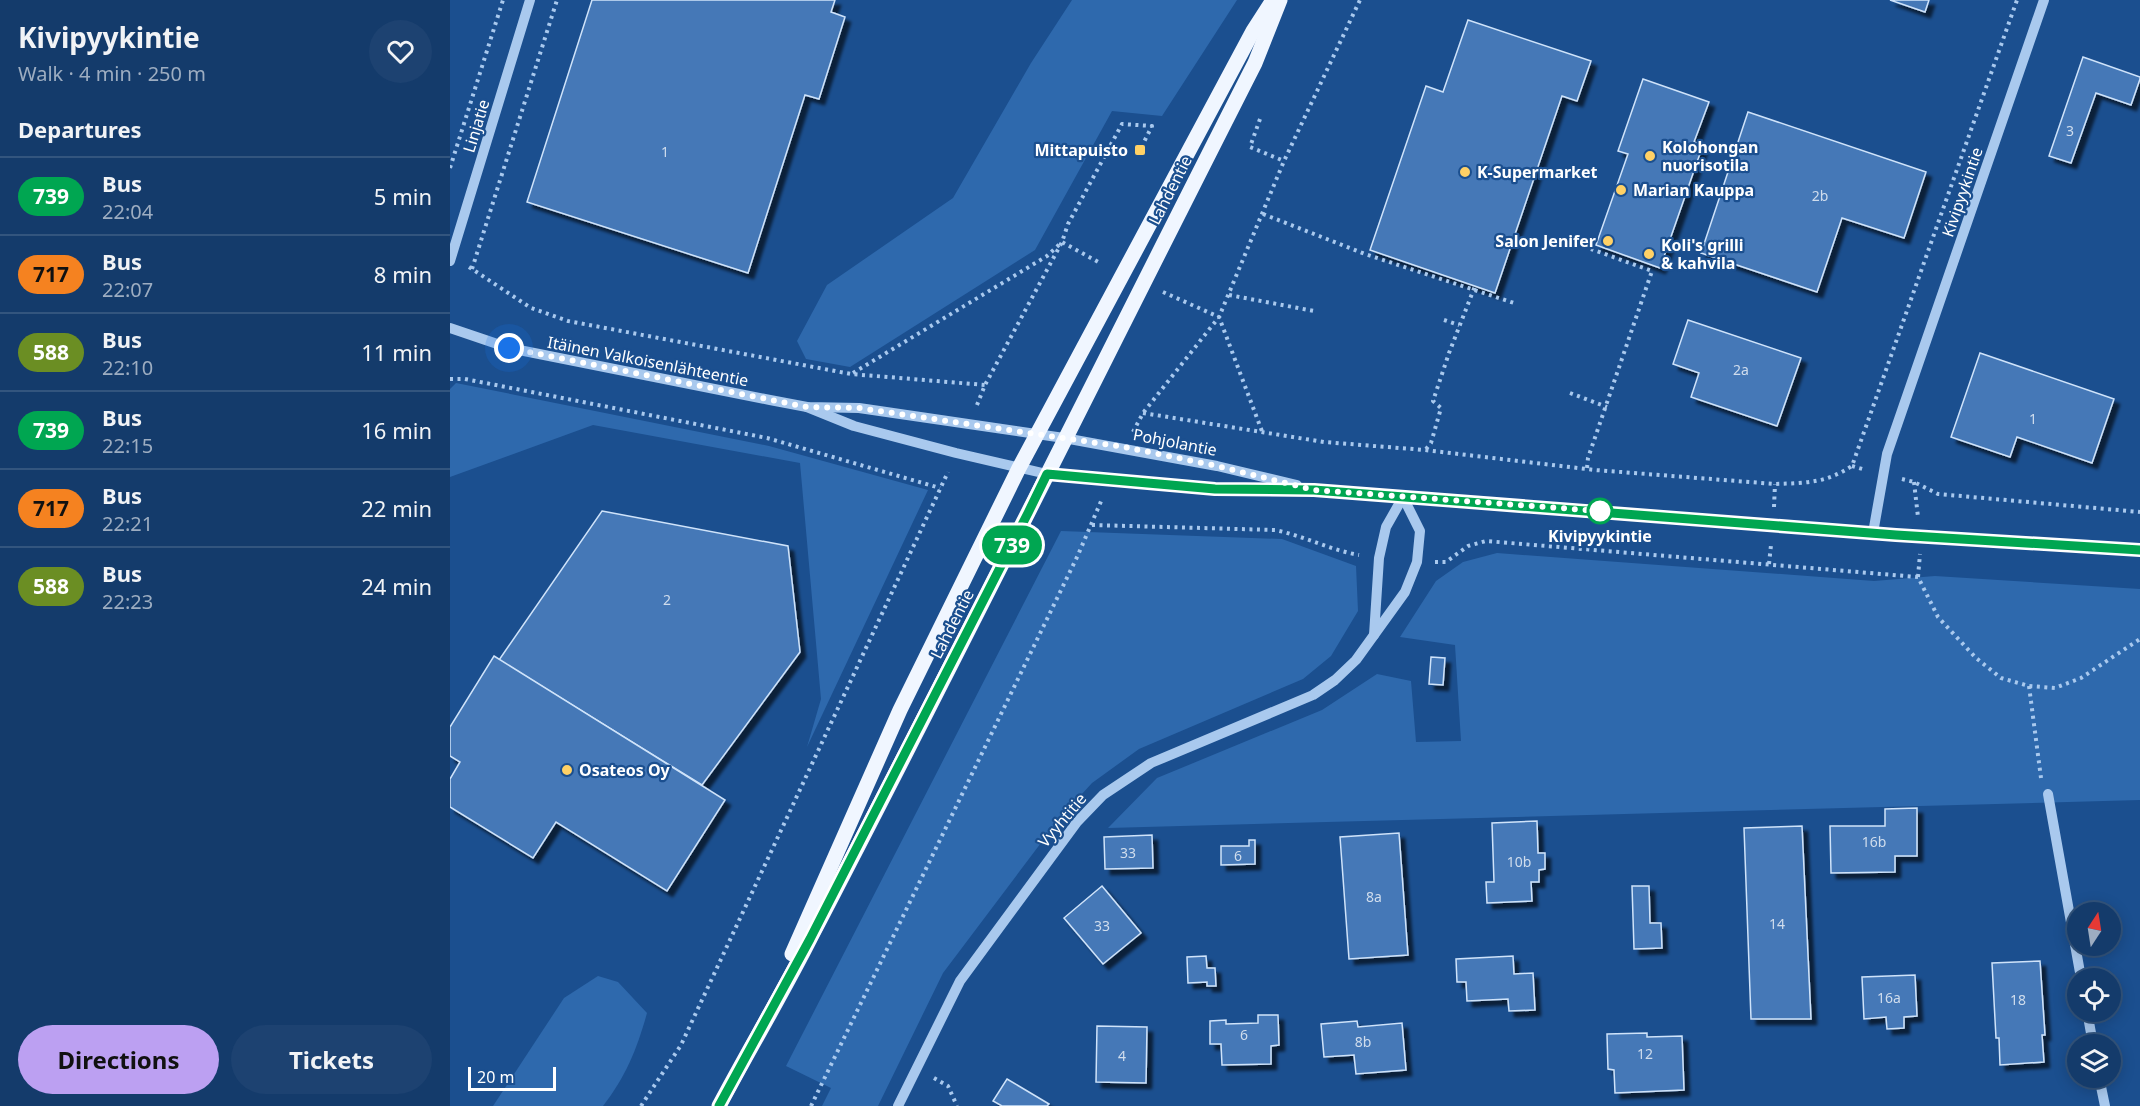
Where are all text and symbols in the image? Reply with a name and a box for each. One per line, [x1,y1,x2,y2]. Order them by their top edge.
text: Kivipyykintie [18,18,200,56]
button: heart [369,20,432,83]
text: Walk · 4 min · 250 m [18,60,206,87]
street label: Linjatie [458,97,494,155]
text: Departures [18,114,142,144]
house number: 3 [2066,121,2074,140]
place label: Kolohongan nuorisotila [1662,136,1758,176]
place label: Mittapuisto [1034,139,1128,161]
house number: 1 [661,142,669,161]
marker: Mittapuisto [1133,143,1147,157]
street label: Kivipyykintie [1936,144,1988,240]
marker: Kolohongan nuorisotila [1643,149,1657,163]
street label: Lahdentie [1143,152,1197,228]
place label: K-Supermarket [1477,161,1598,183]
marker: K-Supermarket [1458,165,1472,179]
text: Bus [102,168,142,198]
place label: Marian Kauppa [1633,179,1754,201]
text: 5 min [374,181,432,211]
text: 739 [33,182,69,210]
marker: Marian Kauppa [1614,183,1628,197]
house number: 2b [1812,186,1828,205]
text: 22:04 [102,198,153,225]
place label: Salon Jenifer [1495,230,1596,252]
marker: Salon Jenifer [1601,234,1615,248]
place label: Koli's grilli & kahvila [1661,234,1744,274]
text: Bus [102,246,142,276]
marker: Koli's grilli & kahvila [1642,247,1656,261]
text: 8 min [374,259,432,289]
text: 717 [33,260,69,288]
text: 22:07 [102,276,153,303]
text: Bus [102,324,142,354]
street label: Itäinen Valkoisenlähteentie [546,331,750,391]
your location [494,333,524,363]
text: 11 min [361,337,432,367]
text: 588 [33,338,69,366]
text: 22:10 [102,354,153,381]
house number: 2a [1733,360,1749,379]
text: Bus [102,402,142,432]
house number: 1 [2029,409,2037,428]
text: 16 min [361,415,432,445]
text: 739 [33,416,69,444]
street label: Pohjolantie [1131,423,1219,461]
text: 22:15 [102,432,153,459]
text: Bus [102,480,142,510]
text: 22 min [361,493,432,523]
text: 717 [33,494,69,522]
marker: Kivipyykintie [1587,498,1613,524]
text: 22:21 [102,510,153,537]
place label: Kivipyykintie [1548,525,1652,547]
line badge: 739 [978,526,1046,564]
text: 739 [994,531,1030,559]
text: Bus [102,558,142,588]
text: 24 min [361,571,432,601]
text: 588 [33,572,69,600]
street label: Lahdentie [925,586,979,662]
text: 22:23 [102,588,153,615]
house number: 2 [663,590,671,609]
place label: Osateos Oy [579,759,671,781]
marker: Osateos Oy [560,763,574,777]
street label: Vyyhtitie [1033,788,1091,852]
house number: 16b [1862,832,1886,851]
house number: 33 [1120,843,1136,862]
house number: 6 [1234,846,1242,865]
house number: 10b [1507,852,1531,871]
house number: 8a [1366,887,1382,906]
north arrow [2067,902,2121,956]
map controls [2067,902,2121,1088]
house number: 14 [1769,914,1785,933]
house number: 33 [1094,916,1110,935]
button: locate [2067,968,2121,1022]
house number: 16a [1877,988,1901,1007]
house number: 18 [2010,990,2026,1009]
button: Directions [18,1025,219,1094]
button: Tickets [231,1025,432,1094]
house number: 6 [1240,1025,1248,1044]
house number: 8b [1355,1032,1371,1051]
button: layers [2067,1034,2121,1088]
house number: 12 [1637,1044,1653,1063]
house number: 4 [1118,1046,1126,1065]
scale bar [468,1064,556,1092]
text: 20 m [477,1066,514,1088]

